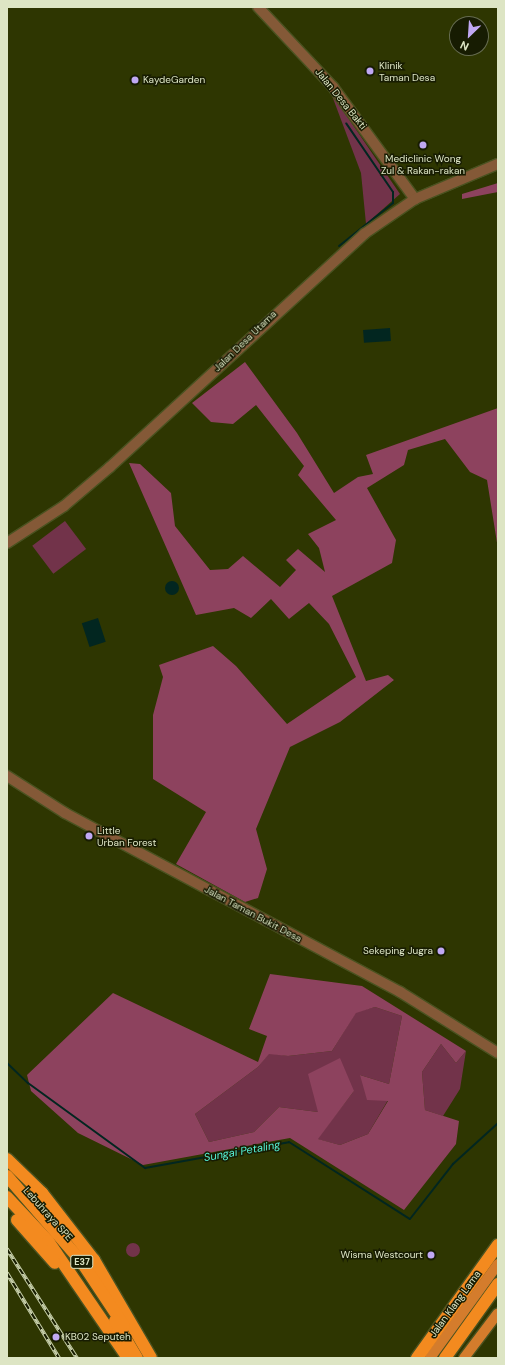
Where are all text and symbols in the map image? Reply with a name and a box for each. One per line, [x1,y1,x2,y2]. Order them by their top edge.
north arrow [449,16,489,56]
text: N [458,38,471,54]
place label: Klinik Taman Desa [379,59,435,82]
marker: Klinik Taman Desa [364,65,376,77]
street label: Jalan Desa Bakti [313,66,369,132]
place label: KaydeGarden [143,74,205,86]
marker: KaydeGarden [130,75,140,85]
marker: Mediclinic Wong Zul & Rakan-rakan [417,139,429,151]
place label: Mediclinic Wong Zul & Rakan-rakan [381,152,465,176]
street label: Jalan Desa Utama [211,308,279,374]
place label: Little Urban Forest [97,824,156,848]
marker: Little Urban Forest [84,831,94,841]
street label: Jalan Taman Bukit Desa [202,883,304,945]
place label: Sekeping Jugra [363,945,433,957]
marker: Sekeping Jugra [436,946,446,956]
water label: Sungai Petaling [203,1138,281,1164]
street label: Lebuhraya SPE [21,1185,75,1243]
place label: Wisma Westcourt [340,1249,423,1261]
marker: Wisma Westcourt [426,1250,436,1260]
road number: E37 [70,1255,94,1269]
street label: Jalan Klang Lama [427,1268,483,1340]
marker: KB02 Seputeh [50,1331,62,1343]
place label: KB02 Seputeh [65,1331,131,1343]

